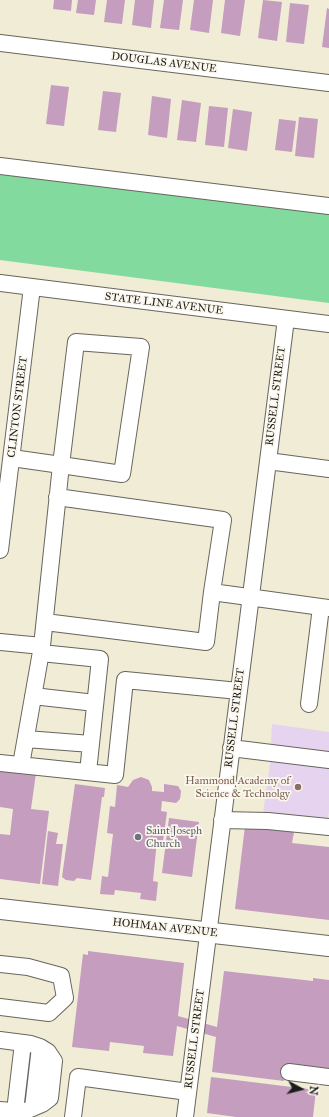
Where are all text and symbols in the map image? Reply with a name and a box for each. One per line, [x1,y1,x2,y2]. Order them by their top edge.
street label: DOUGLAS AVENUE [111,50,217,76]
street label: STATE LINE AVENUE [104,290,224,318]
street label: RUSSELL STREET [263,346,289,446]
street label: CLINTON STREET [5,356,31,458]
street label: RUSSELL STREET [222,668,248,768]
place label: Hammond Academy of Science & Technolgy [185,774,290,800]
marker: Hammond Academy of Science & Technolgy [293,782,303,792]
place label: Saint Joseph Church [146,824,202,850]
marker: Saint Joseph Church [133,832,143,842]
street label: HOHMAN AVENUE [112,916,218,940]
street label: RUSSELL STREET [182,989,208,1089]
north arrow [281,1069,321,1109]
text: N [306,1085,320,1096]

